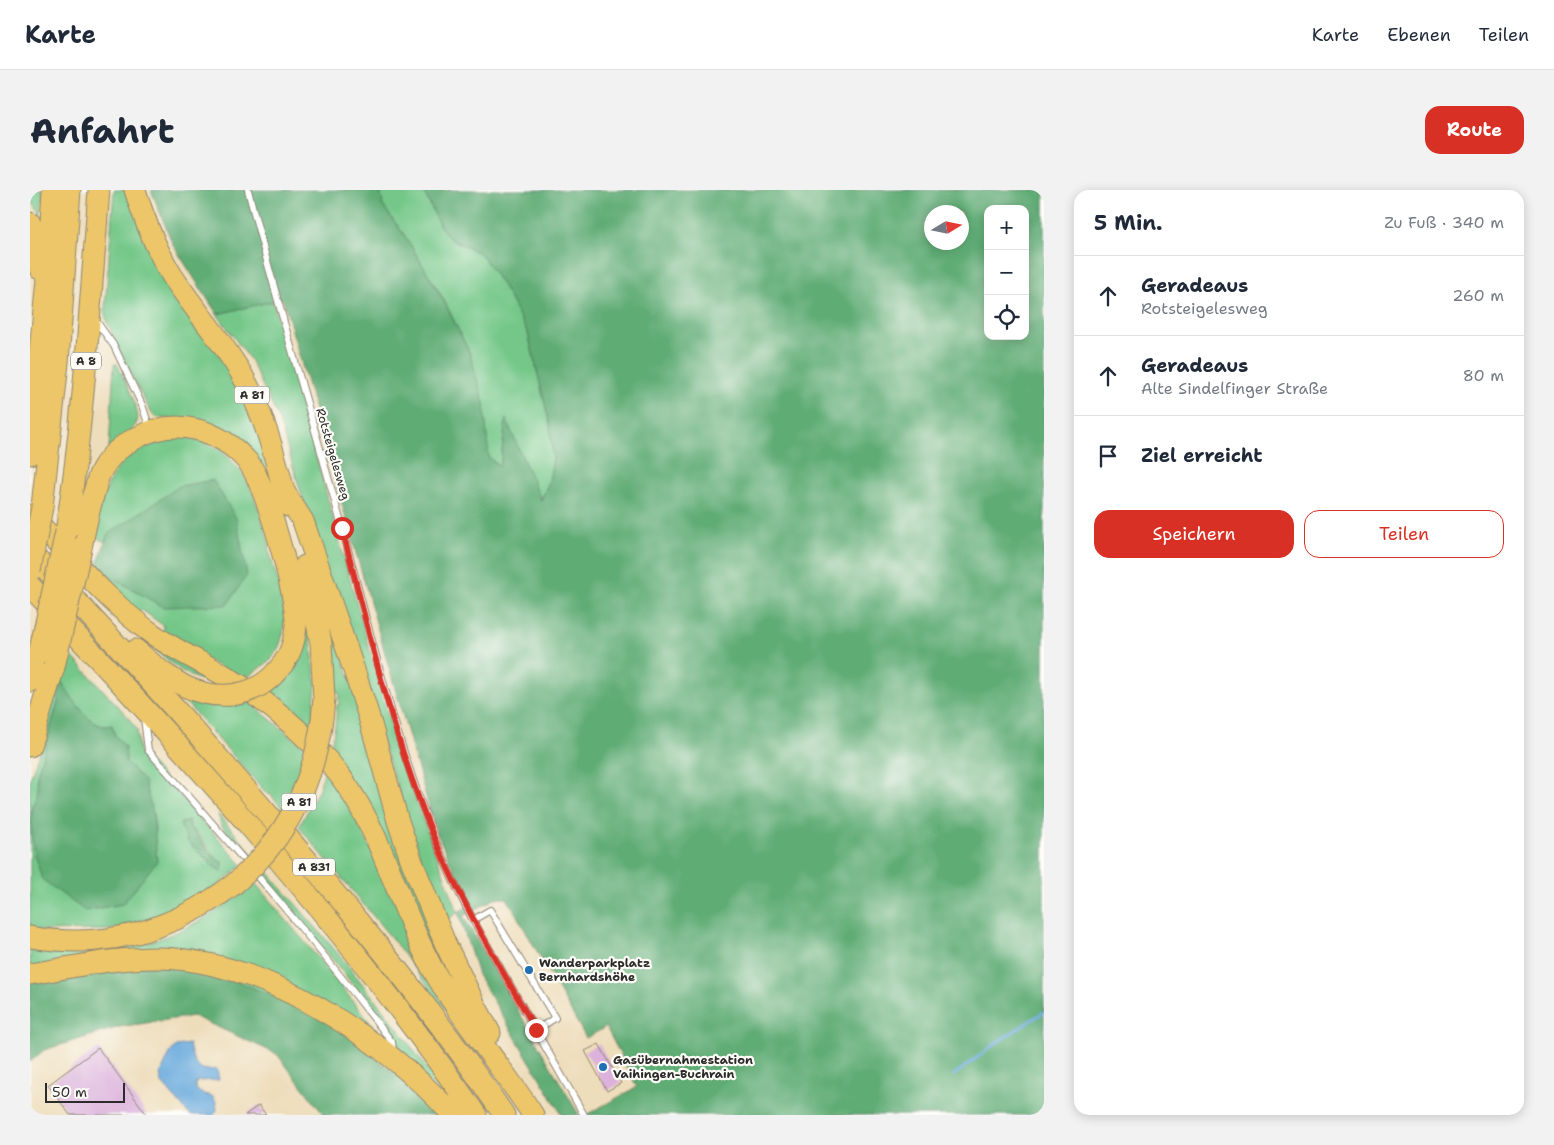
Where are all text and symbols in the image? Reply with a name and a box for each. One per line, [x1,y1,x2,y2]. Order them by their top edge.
text: Karte [25,19,96,51]
text: Karte [1312,23,1359,47]
text: Ebenen [1387,23,1451,47]
text: Teilen [1479,23,1529,47]
button: Route [1425,106,1524,154]
text: Anfahrt [30,107,174,154]
north arrow [924,205,969,250]
map controls [984,205,1029,340]
button: + [984,205,1029,250]
text: 5 Min. [1094,209,1163,237]
text: Zu Fuß · 340 m [1384,212,1504,233]
button: − [984,250,1029,295]
text: Geradeaus [1141,273,1248,298]
icon: ahead [1094,282,1122,310]
text: 260 m [1452,285,1504,306]
button: locate [984,295,1029,340]
text: Rotsteigelesweg [1141,298,1268,319]
road number: A 8 [71,352,101,370]
text: Geradeaus [1141,353,1248,378]
icon: ahead [1094,362,1122,390]
text: 80 m [1463,365,1504,386]
text: Alte Sindelfinger Straße [1141,378,1328,399]
road number: A 81 [234,386,270,404]
street label: Rotsteigelesweg [312,406,354,502]
icon: arrive [1094,442,1122,470]
text: Ziel erreicht [1141,443,1262,468]
button: Speichern [1094,510,1294,558]
button: Teilen [1304,510,1504,558]
route start [331,517,354,540]
road number: A 81 [282,794,316,810]
road number: A 831 [293,859,335,876]
place label: Wanderparkplatz Bernhardshöhe [539,955,650,985]
marker: Wanderparkplatz Bernhardshöhe [523,964,535,976]
route end [525,1019,548,1042]
place label: Gasübernahmestation Vaihingen-Buchrain [613,1052,753,1082]
marker: Gasübernahmestation Vaihingen-Buchrain [597,1061,609,1073]
scale bar [45,1080,125,1103]
text: 50 m [52,1083,87,1101]

